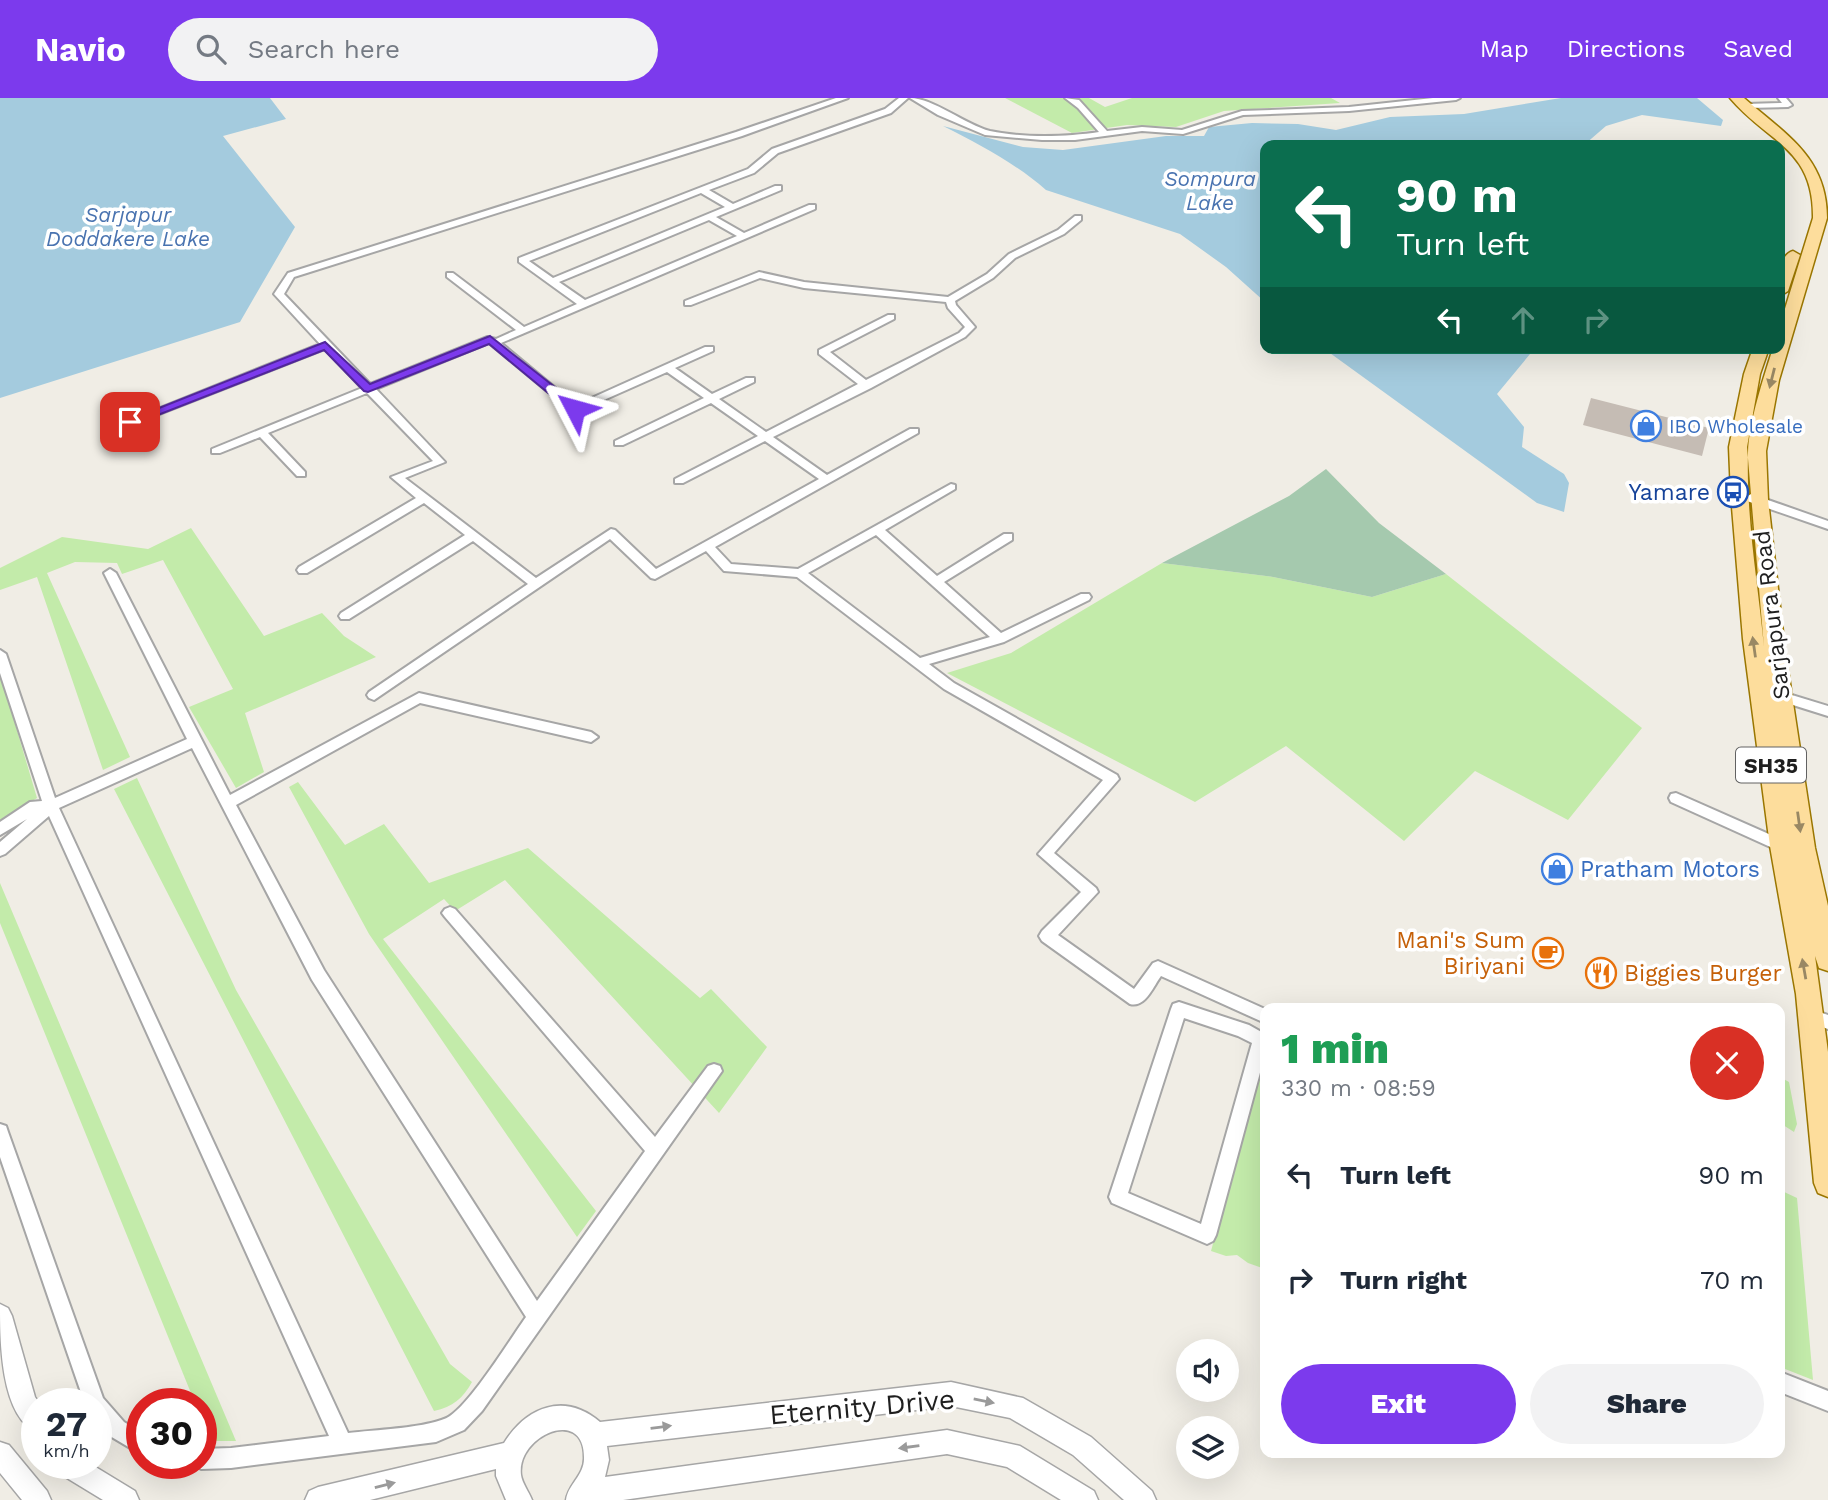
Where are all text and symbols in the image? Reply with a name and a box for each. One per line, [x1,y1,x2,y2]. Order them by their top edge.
search box [168,18,658,81]
text: Navio [35,30,126,69]
icon: search [192,30,230,68]
text: Search here [248,34,400,64]
text: Map [1480,35,1529,63]
text: Directions [1567,35,1685,63]
text: Saved [1723,35,1793,63]
water label: Sompura Lake [1164,166,1256,215]
text: 90 m [1396,166,1518,224]
icon: left [1281,168,1372,259]
water label: Sarjapur Doddakere Lake [46,202,210,251]
text: Turn left [1396,225,1529,263]
icon: left [1431,301,1469,339]
icon: ahead [1504,301,1542,339]
icon: right [1577,301,1615,339]
one-way arrow [1766,367,1777,389]
position arrow [538,372,612,446]
pin [100,392,160,452]
icon: arrive [111,403,149,441]
shop icon: IBO Wholesale [1629,409,1663,443]
place label: IBO Wholesale [1669,415,1803,438]
bus stop icon: Yamare [1716,475,1750,509]
place label: Yamare [1629,479,1710,506]
street label: Sarjapura Road [1748,529,1796,701]
one-way arrow [1748,636,1759,658]
road number: SH35 [1736,748,1806,782]
one-way arrow [1794,811,1805,833]
shop icon: Pratham Motors [1540,852,1574,886]
place label: Pratham Motors [1580,856,1760,883]
place label: Mani's Sum Biriyani [1396,927,1525,980]
cafe icon: Mani's Sum Biriyani [1531,936,1565,970]
restaurant icon: Biggies Burger [1584,956,1618,990]
one-way arrow [1798,958,1809,980]
place label: Biggies Burger [1624,960,1782,987]
text: 1 min [1281,1024,1389,1073]
button: close [1690,1026,1764,1100]
text: 330 m · 08:59 [1281,1075,1436,1102]
icon: left [1281,1156,1319,1194]
text: Turn left [1340,1160,1451,1190]
text: 90 m [1698,1160,1764,1190]
icon: right [1281,1261,1319,1299]
text: Turn right [1340,1265,1467,1295]
text: 70 m [1700,1265,1764,1295]
map controls [1176,1339,1239,1479]
button: sound [1176,1339,1239,1402]
button: Exit [1281,1364,1516,1444]
button: Share [1530,1364,1764,1444]
street label: Eternity Drive [768,1382,956,1432]
speed limit sign: 30 [126,1388,217,1479]
one-way arrow [973,1396,995,1407]
text: 27 [46,1403,87,1445]
button: layers [1176,1416,1239,1479]
one-way arrow [650,1422,672,1433]
text: km/h [43,1440,90,1461]
one-way arrow [897,1442,919,1453]
one-way arrow [374,1479,396,1490]

